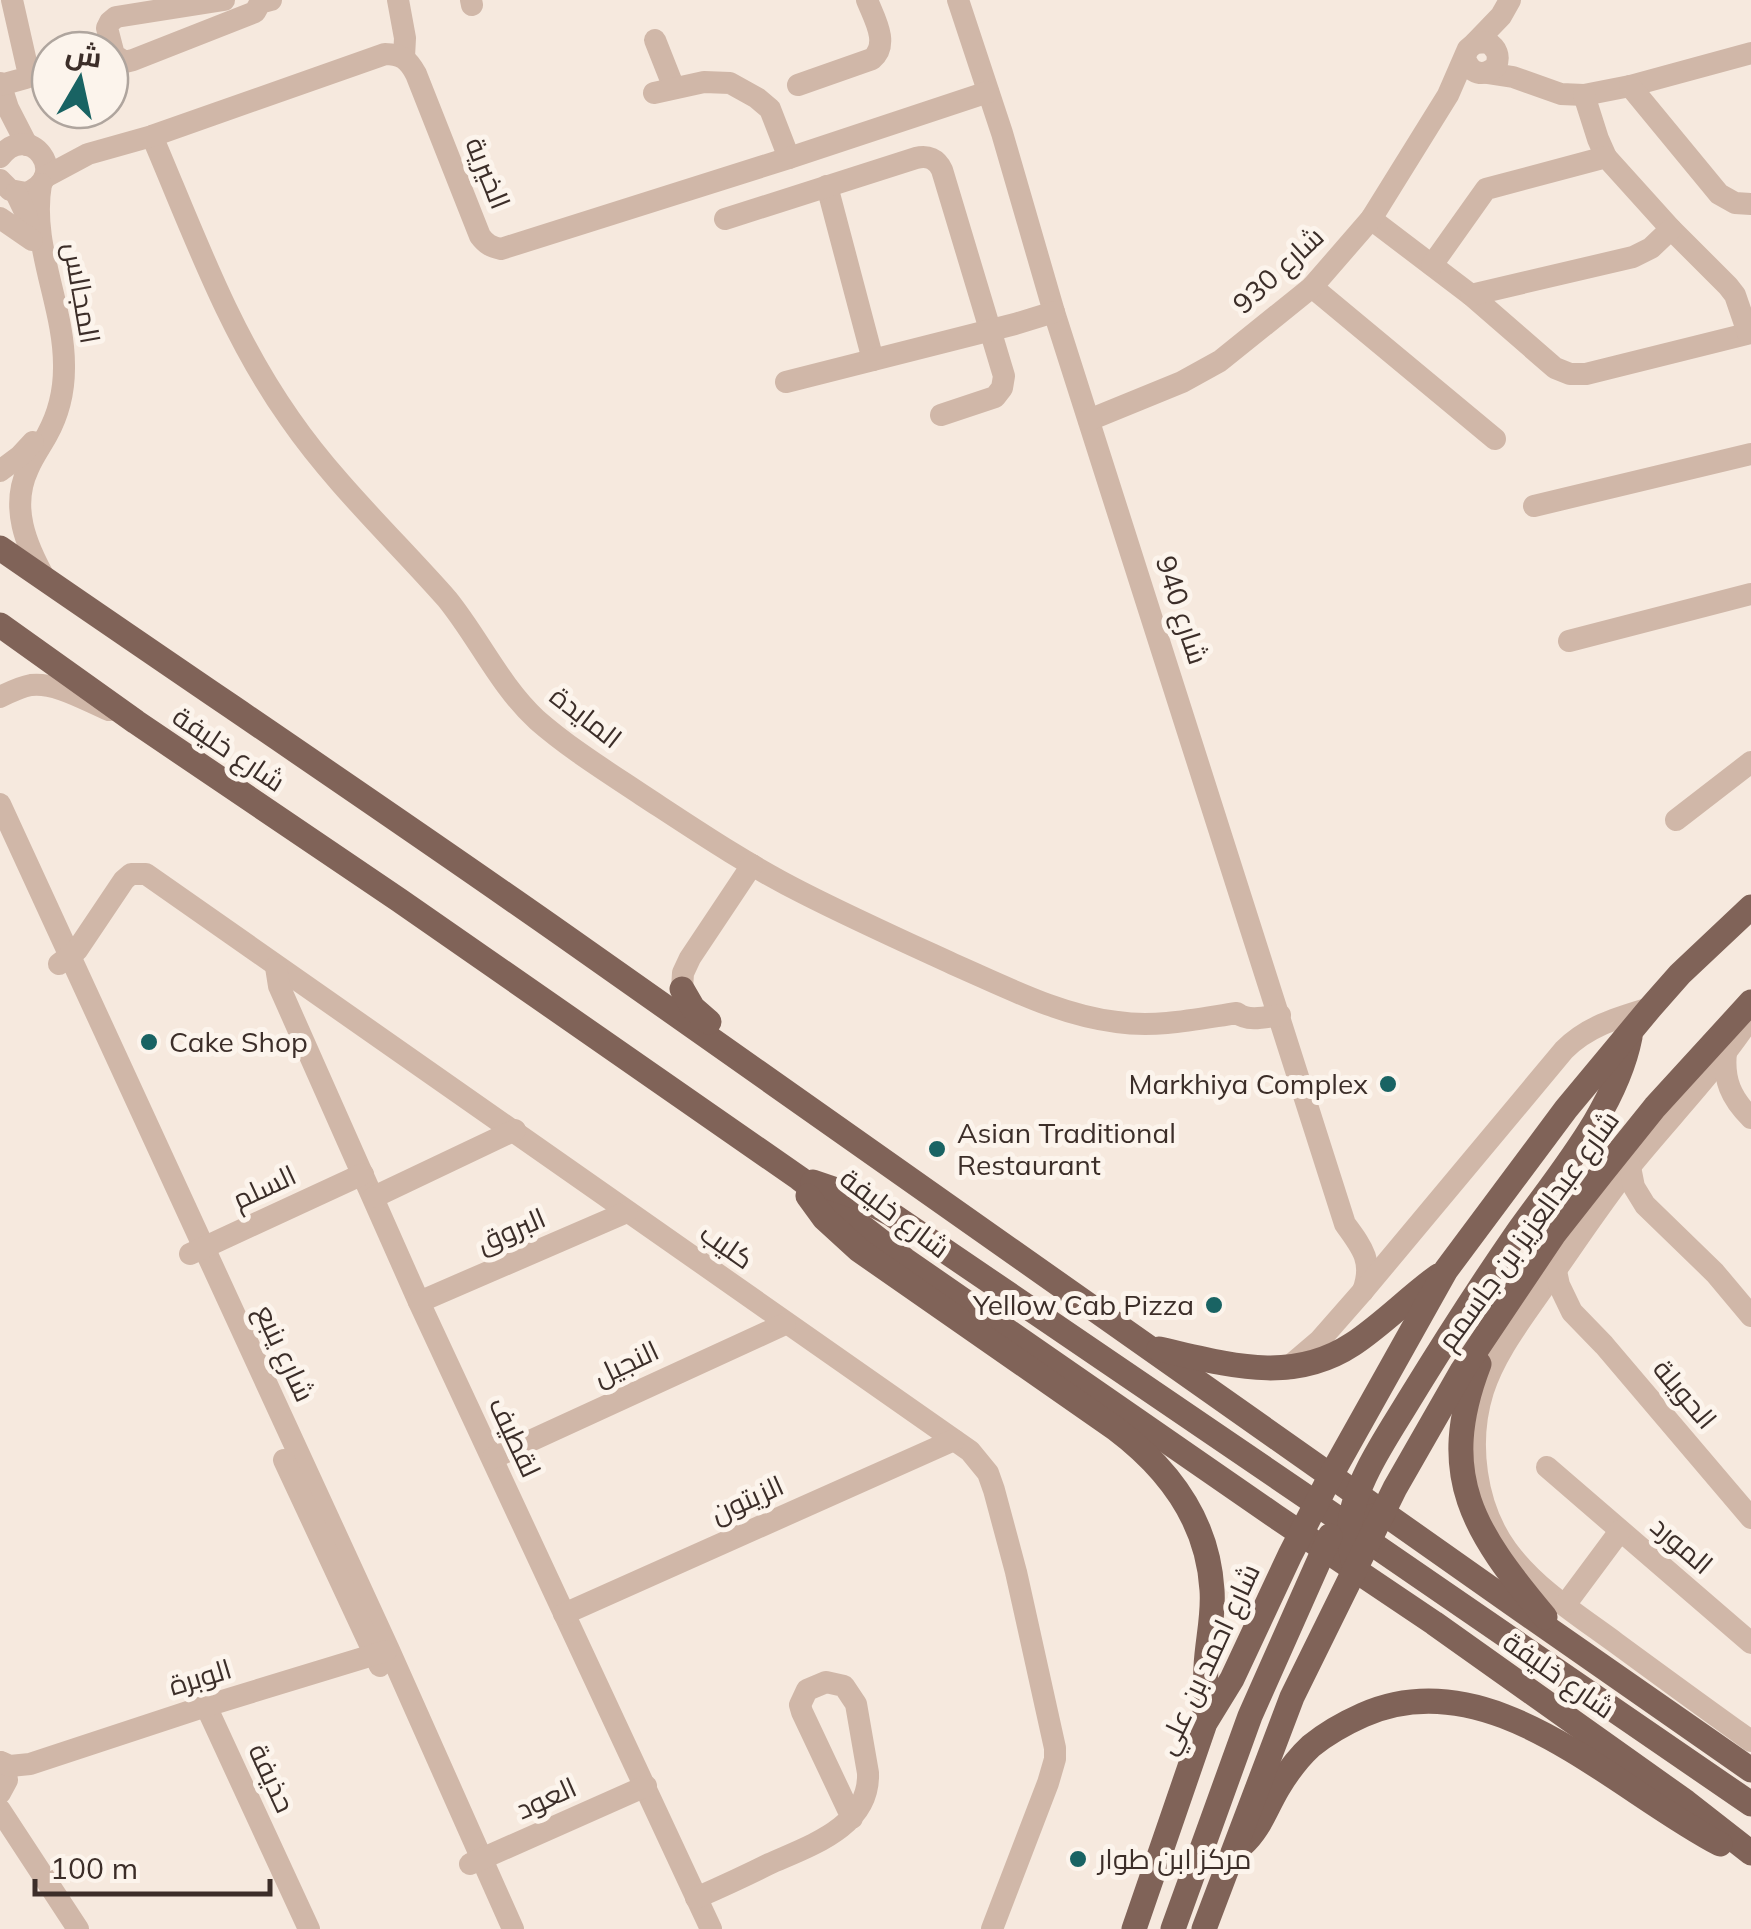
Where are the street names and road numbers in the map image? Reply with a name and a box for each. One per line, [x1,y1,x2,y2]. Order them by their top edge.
street label: الخيرية [458,132,519,214]
street label: شارع 930 [1225,219,1332,322]
street label: المجالس [56,240,109,346]
street label: شارع 940 [1147,551,1216,669]
street label: المايدة [544,678,629,755]
street label: شارع خليفة [165,698,292,801]
street label: شارع عبدالعزيز بن جاسمم [1429,1103,1628,1358]
street label: السلم [226,1157,303,1219]
street label: شارع خليفة [832,1160,957,1267]
street label: البروق [471,1200,550,1260]
street label: كليب [694,1215,761,1276]
street label: شارع ينبع [246,1299,323,1408]
street label: النجيل [588,1332,664,1393]
street label: الحويلة [1646,1352,1725,1436]
street label: لقطيف [482,1391,549,1482]
street label: الزيتون [705,1467,789,1530]
street label: المورد [1644,1508,1721,1581]
street label: شارع احمد بن علي [1148,1558,1272,1762]
street label: شارع خليفة [1496,1624,1622,1727]
street label: الوبرة [164,1650,235,1703]
street label: حذيفة [241,1738,304,1818]
street label: العود [510,1769,582,1826]

